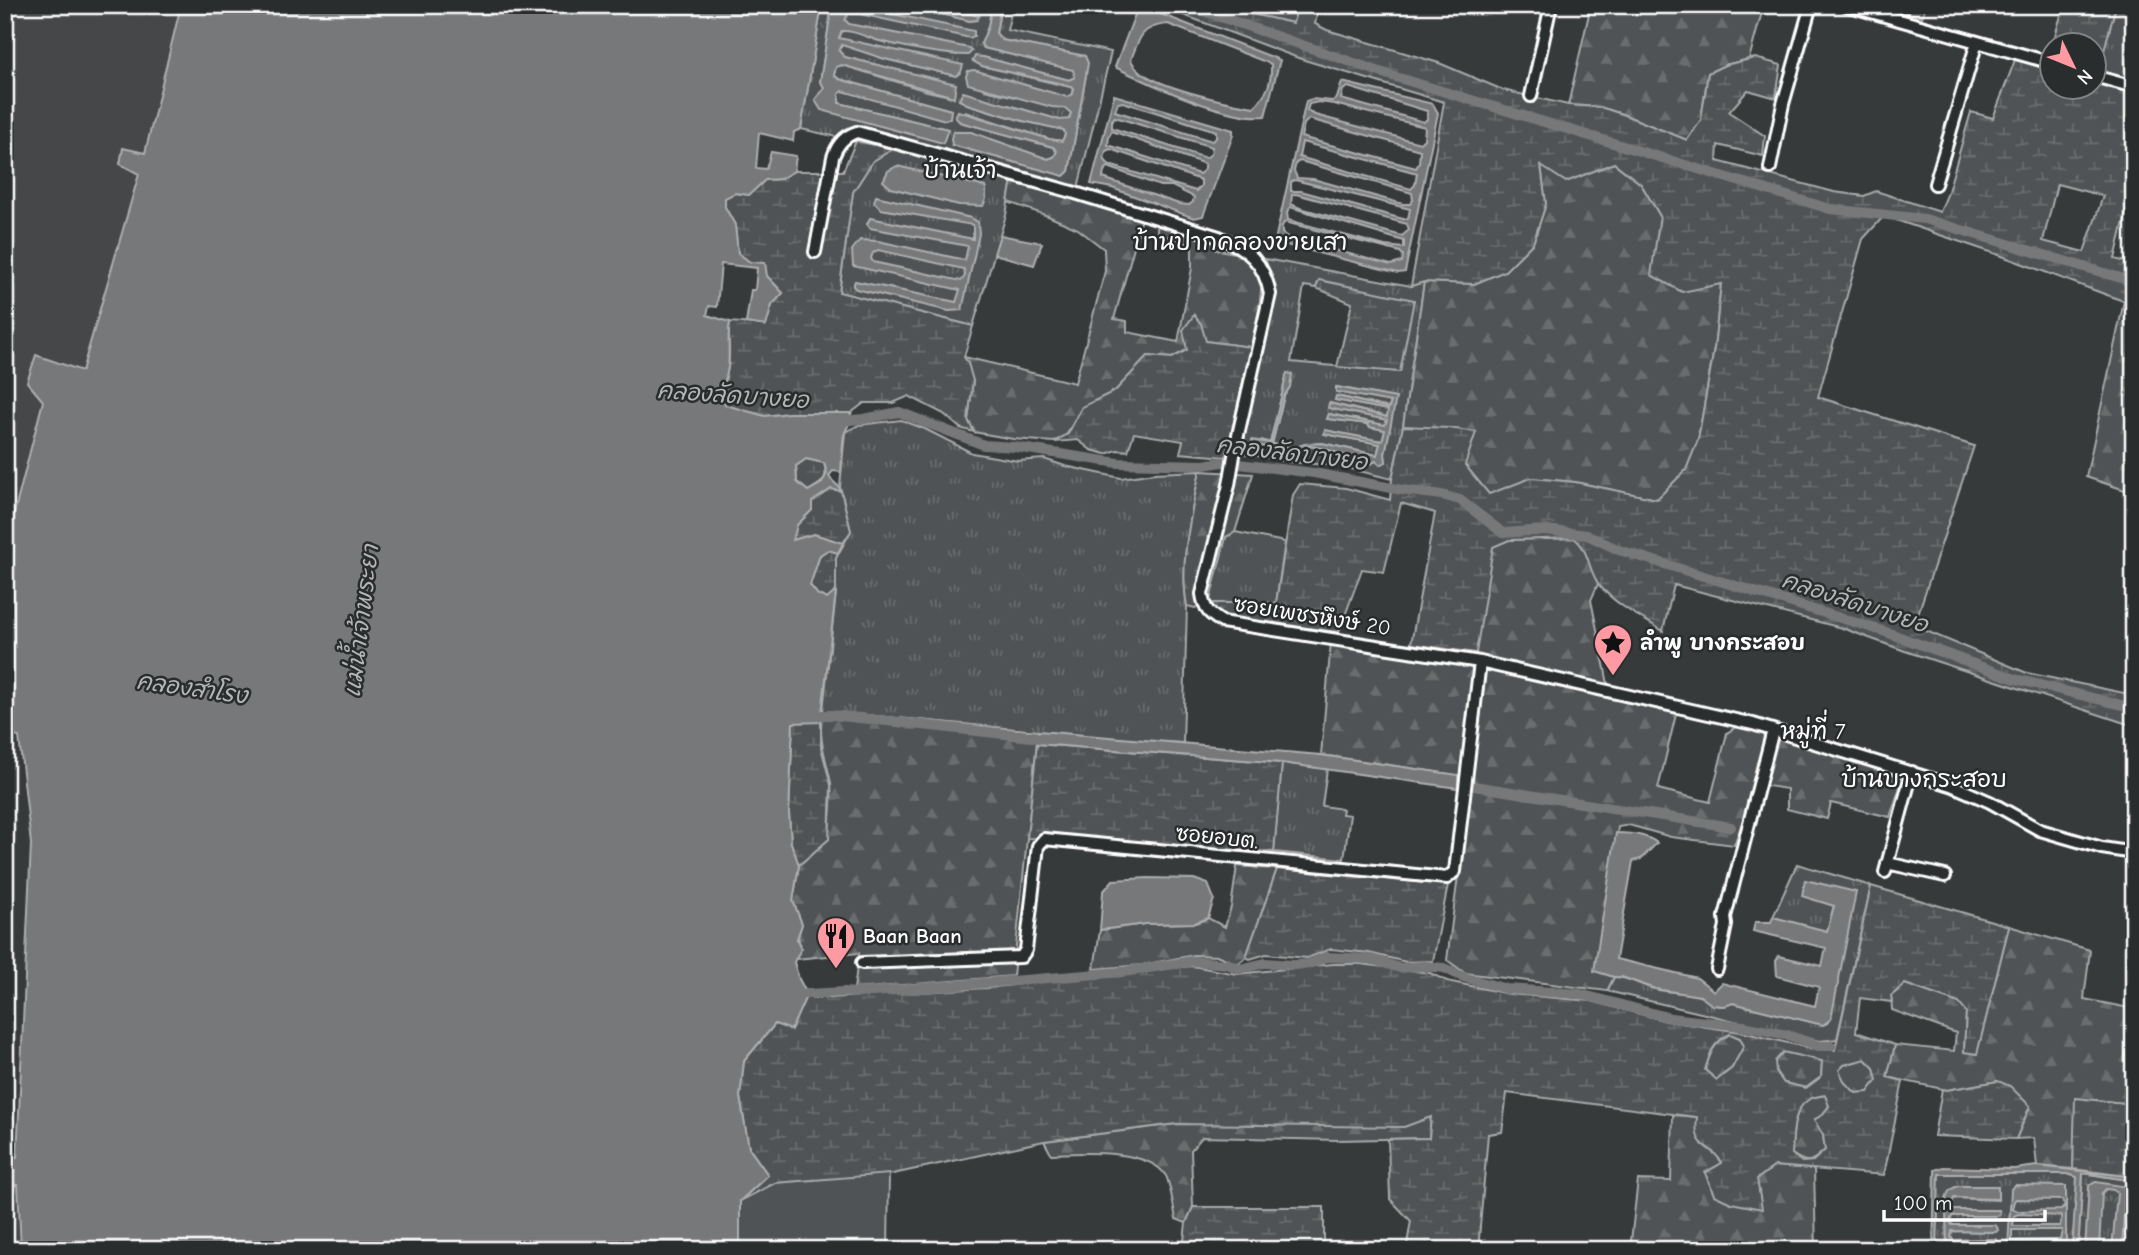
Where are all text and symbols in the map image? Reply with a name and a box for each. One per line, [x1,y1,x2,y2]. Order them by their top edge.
north arrow [2038,32,2108,102]
text: N [2072,65,2097,89]
district label: บ้านเจ้า [923,155,997,184]
district label: บ้านปากคลองขายเสา [1133,227,1347,256]
water label: คลองลัดบางยอ [656,377,811,414]
water label: คลองลัดบางยอ [1215,431,1370,476]
water label: แม่น้ำเจ้าพระยา [331,540,384,699]
water label: คลองลัดบางยอ [1779,566,1932,639]
street label: ซอยเพชรหึงษ์ 20 [1232,591,1392,640]
place icon: ลำพู บางกระสอบ [1592,622,1634,677]
place label: ลำพู บางกระสอบ [1640,628,1805,658]
water label: คลองสำโรง [135,665,251,710]
district label: หมู่ที่ 7 [1780,709,1846,749]
district label: บ้านบางกระสอบ [1841,764,2007,793]
street label: ซอยอบต. [1174,821,1260,853]
restaurant icon: Baan Baan [815,915,857,970]
place label: Baan Baan [863,924,962,948]
scale bar [1884,1178,2044,1222]
text: 100 m [1894,1191,1952,1215]

